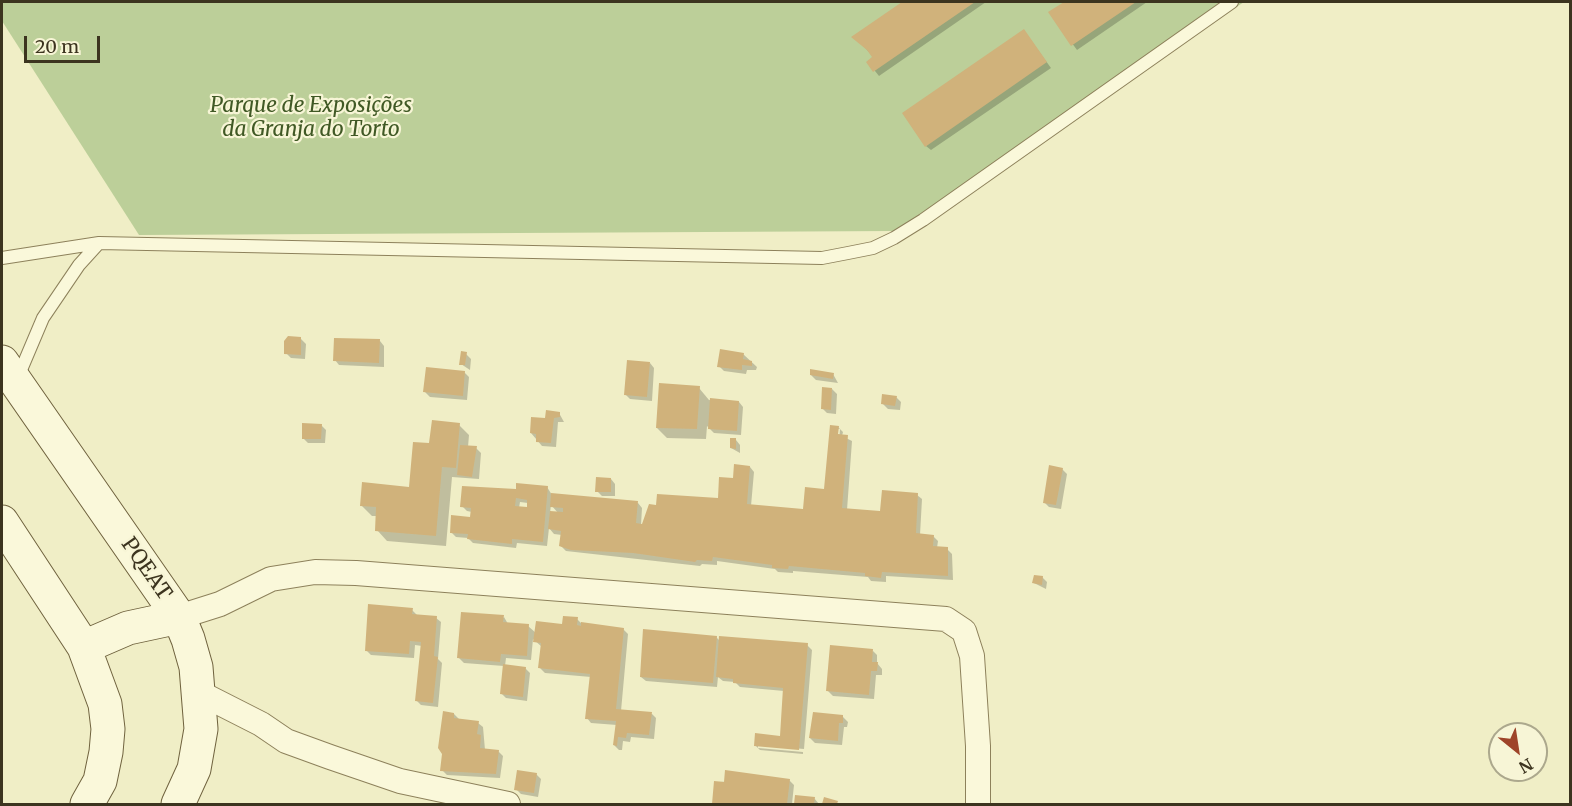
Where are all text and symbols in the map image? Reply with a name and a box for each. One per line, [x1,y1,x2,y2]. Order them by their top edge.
scale bar [27,24,104,62]
text: 20 m [35,35,79,58]
park label: Parque de Exposições da Granja do Torto [210,93,412,143]
street label: PQEAT [115,533,177,605]
north arrow [1488,722,1548,782]
text: N [1516,754,1536,778]

